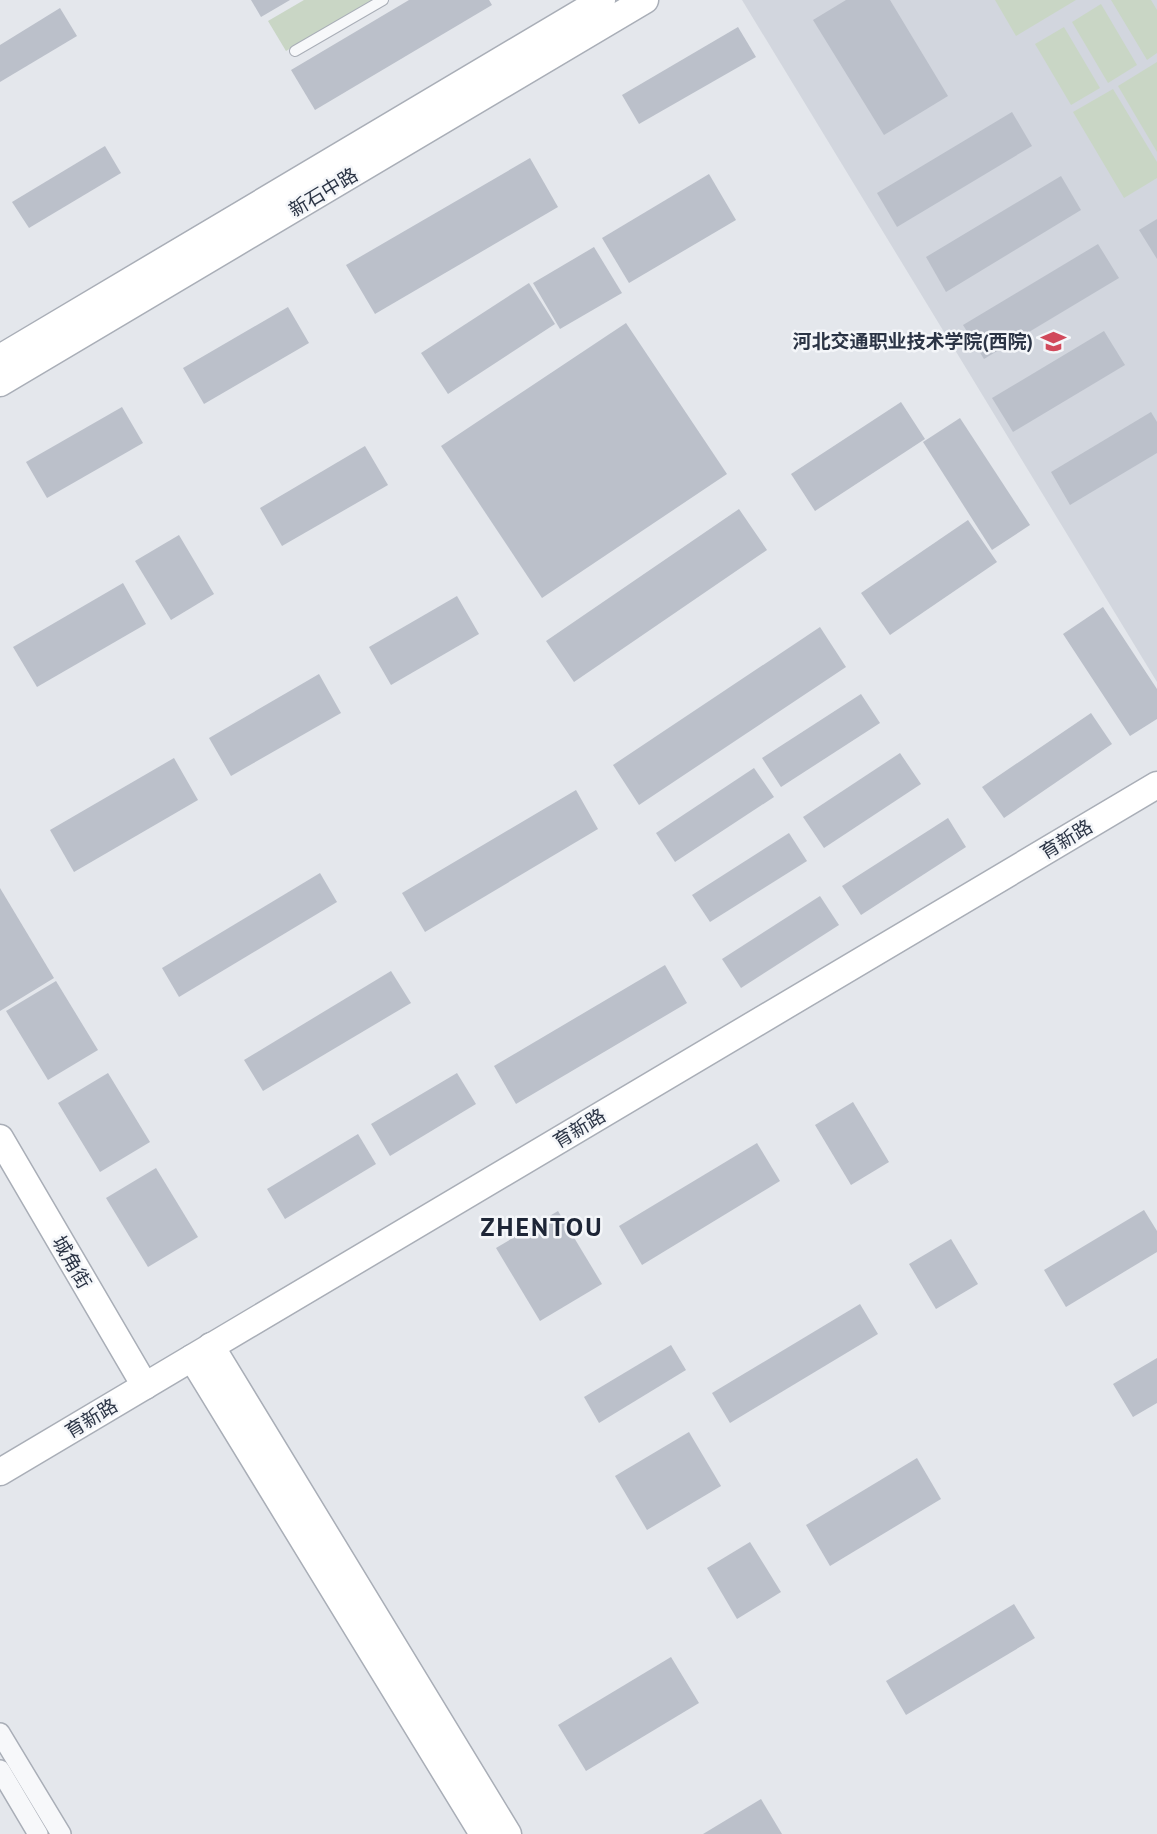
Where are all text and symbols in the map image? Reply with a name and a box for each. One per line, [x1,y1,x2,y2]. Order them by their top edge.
street label: 新石中路 [284,162,362,222]
school or university icon: 河北交通职业技术学院(西院) [1039,327,1067,355]
place label: 河北交通职业技术学院(西院) [793,329,1033,353]
street label: 育新路 [1035,814,1097,864]
street label: 育新路 [548,1103,610,1153]
district label: ZHENTOU [480,1210,604,1243]
street label: 城角街 [47,1231,97,1293]
street label: 育新路 [60,1393,122,1443]

